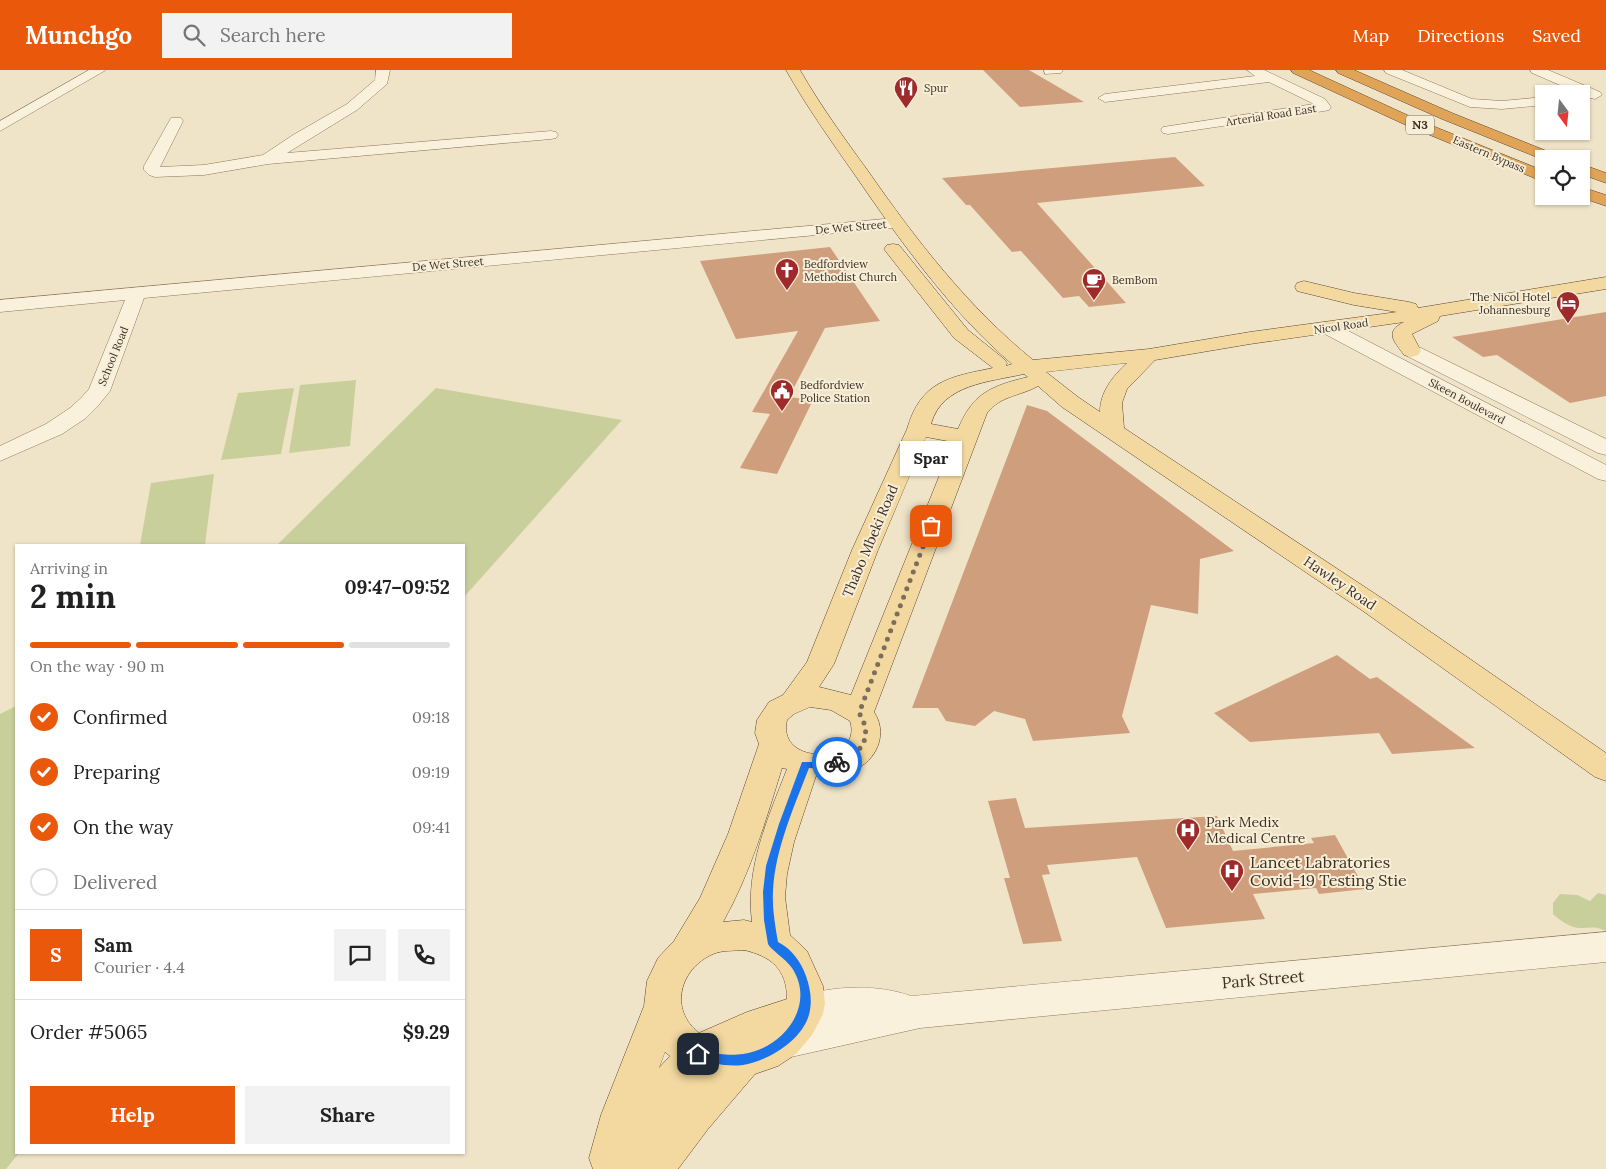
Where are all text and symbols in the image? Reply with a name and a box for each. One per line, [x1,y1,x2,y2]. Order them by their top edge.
search box [162,13,512,58]
text: Munchgo [25,20,132,51]
icon: search [180,21,208,49]
text: Search here [220,23,326,47]
text: Map [1353,24,1389,47]
text: Directions [1417,24,1504,47]
text: Saved [1532,24,1581,47]
restaurant icon: Spur [893,75,919,109]
place label: Spur [924,81,948,95]
north arrow [1535,85,1590,140]
map controls [1535,85,1590,205]
street label: Arterial Road East [1224,101,1318,129]
road number: N3 [1406,116,1434,134]
street label: Eastern Bypass [1451,132,1527,176]
button: locate [1535,150,1590,205]
street label: De Wet Street [815,217,888,237]
street label: De Wet Street [412,254,485,274]
church icon: Bedfordview Methodist Church [774,257,800,291]
place label: Bedfordview Methodist Church [804,257,897,284]
cafe icon: BemBom [1081,267,1107,301]
place label: BemBom [1112,273,1158,287]
place label: The Nicol Hotel Johannesburg [1470,290,1551,317]
hotel icon: The Nicol Hotel Johannesburg [1555,290,1581,324]
street label: Nicol Road [1313,315,1370,337]
street label: School Road [95,324,131,388]
street label: Skeen Boulevard [1426,375,1508,427]
public building icon: Bedfordview Police Station [769,378,795,412]
place label: Bedfordview Police Station [800,378,871,405]
callout: Spar [900,441,962,476]
text: Spar [913,448,949,468]
street label: Thabo Mbeki Road [838,482,902,600]
pin [910,505,952,547]
icon: bag [917,512,945,540]
street label: Hawley Road [1300,552,1380,614]
text: Arriving in [30,558,108,578]
text: 09:47–09:52 [344,575,450,599]
text: 2 min [30,576,116,617]
text: On the way · 90 m [30,656,165,676]
icon: check [30,703,58,731]
text: Confirmed [73,705,168,729]
text: 09:18 [412,707,450,727]
courier [812,737,862,787]
icon: bike [823,748,851,776]
icon: check [30,758,58,786]
text: Preparing [73,760,160,784]
text: 09:19 [412,762,450,782]
icon: check [30,813,58,841]
place label: Park Medix Medical Centre [1206,813,1306,847]
text: On the way [73,815,173,839]
text: 09:41 [412,817,450,837]
hospital icon: Park Medix Medical Centre [1175,817,1201,851]
place label: Lancet Labratories Covid-19 Testing Stie [1250,852,1407,890]
hospital icon: Lancet Labratories Covid-19 Testing Stie [1219,858,1245,892]
text: Delivered [73,870,157,894]
button: chat [334,929,386,981]
button: phone [398,929,450,981]
text: Sam [94,933,133,957]
text: S [50,943,62,967]
text: Courier · 4.4 [94,957,185,977]
street label: Park Street [1221,965,1306,993]
text: Order #5065 [30,1020,147,1044]
text: $9.29 [403,1020,450,1044]
pin [677,1033,719,1075]
icon: home [684,1040,712,1068]
button: Help [30,1086,235,1144]
button: Share [245,1086,450,1144]

